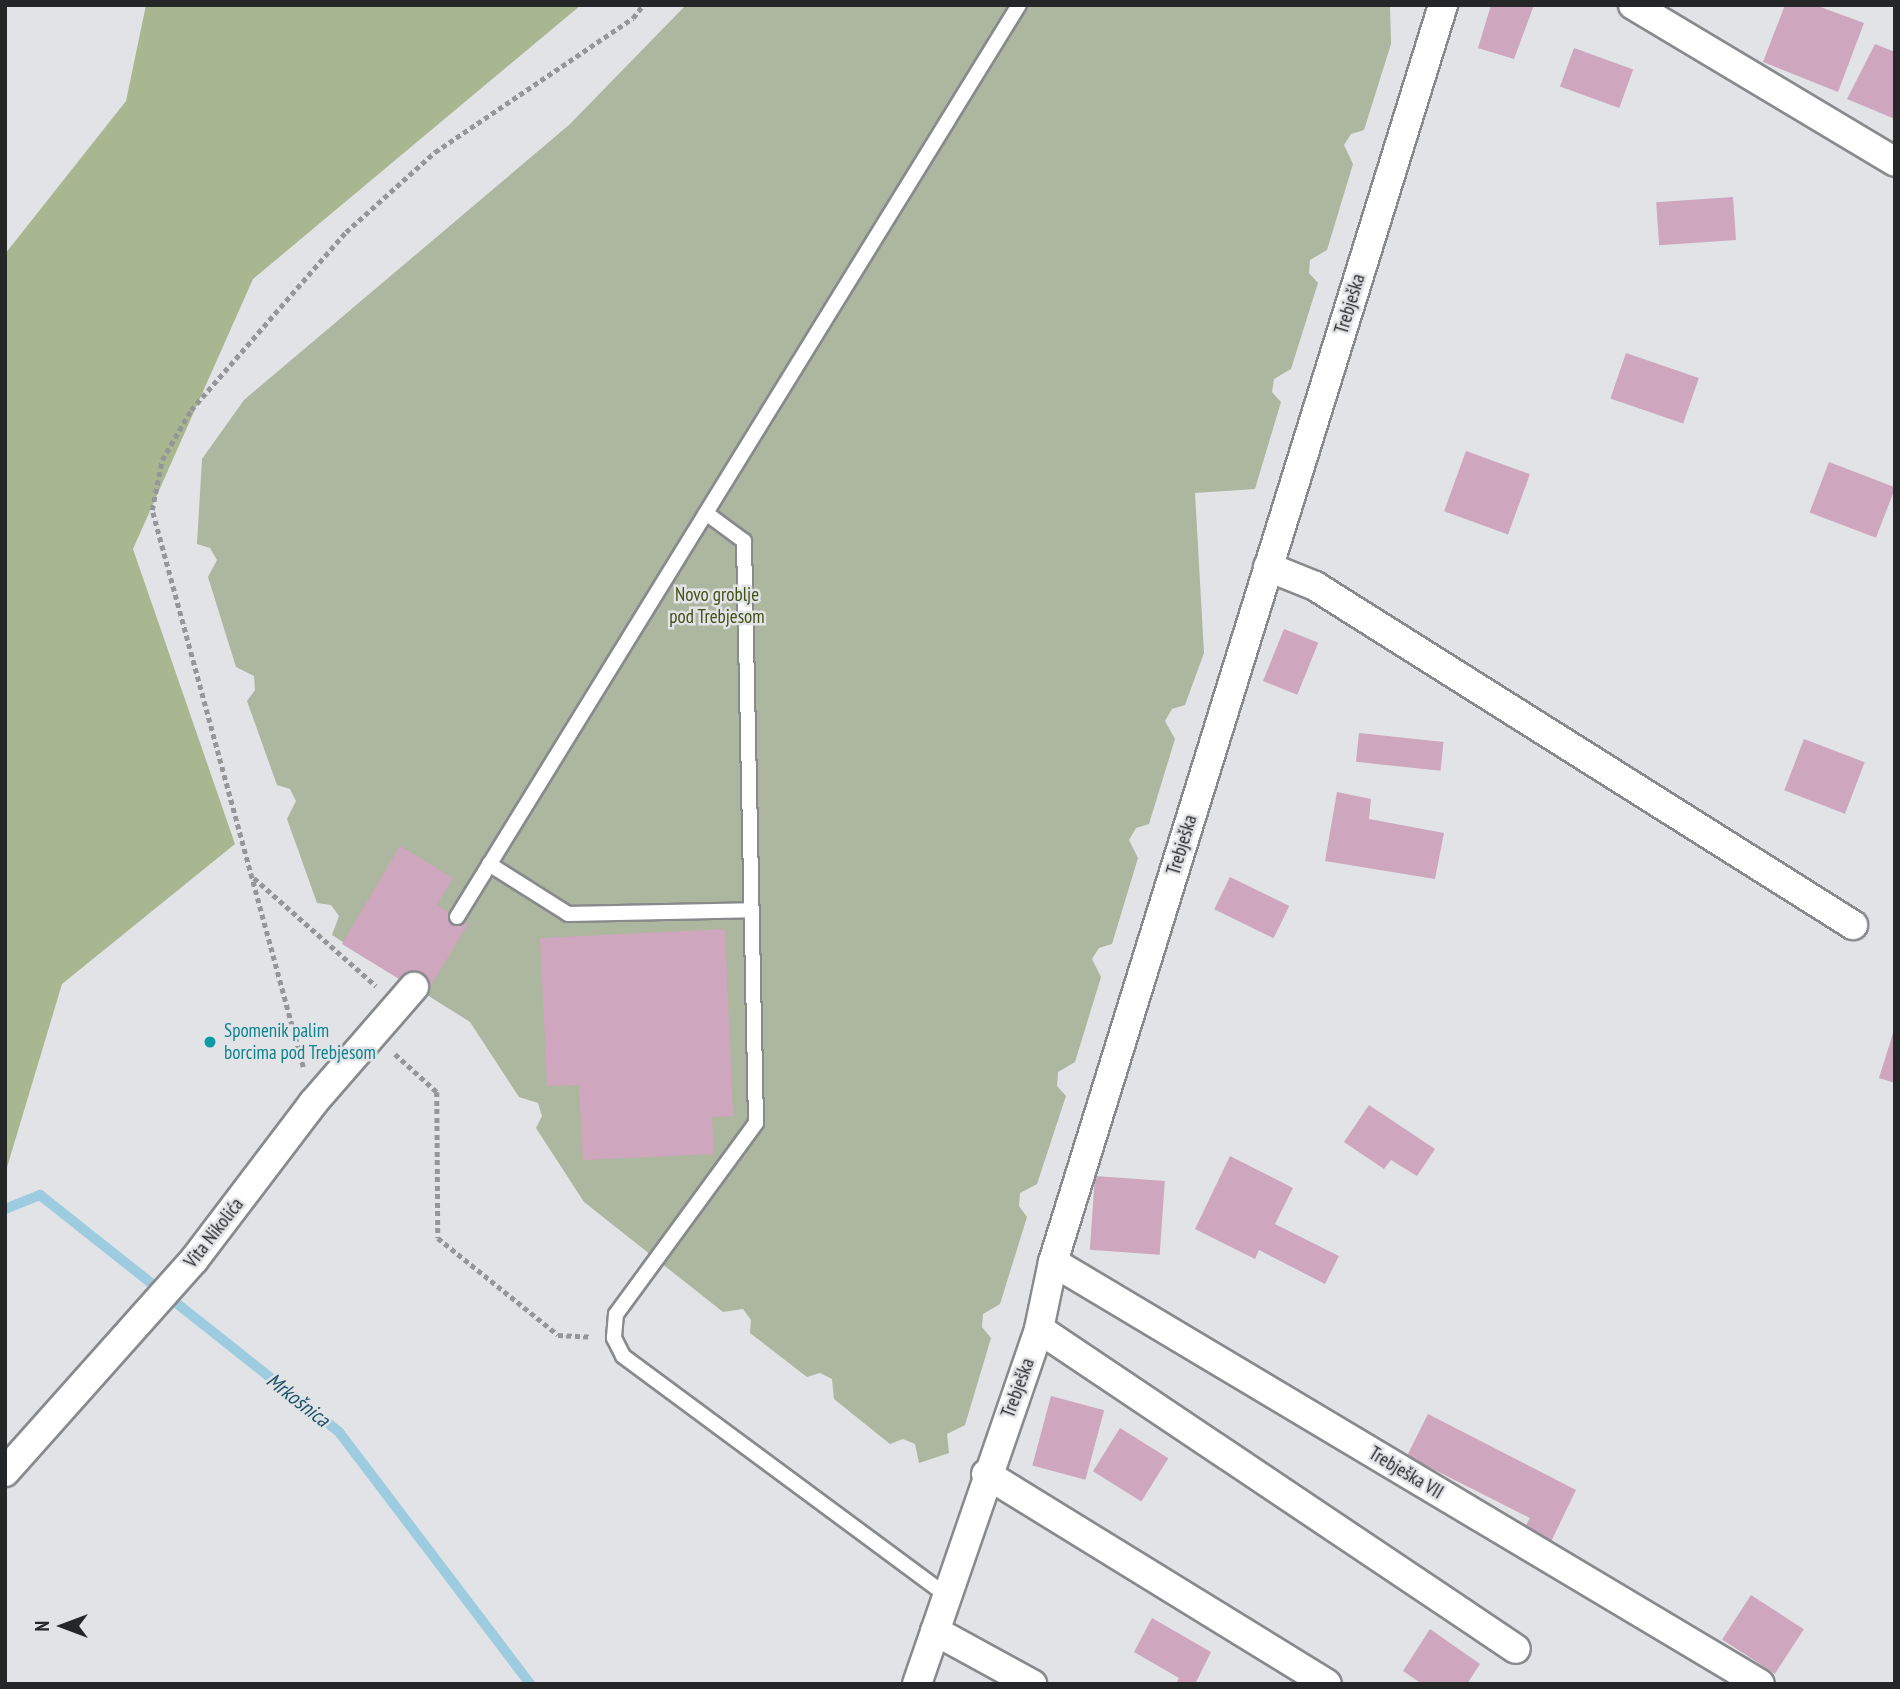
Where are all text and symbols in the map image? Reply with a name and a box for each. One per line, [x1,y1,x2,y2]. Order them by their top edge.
street label: Trebješka [1330,271,1370,337]
park label: Novo groblje pod Trebjesom [669,584,765,628]
street label: Trebješka [1162,812,1202,878]
place label: Spomenik palim borcima pod Trebjesom [224,1020,376,1064]
marker: Spomenik palim borcima pod Trebjesom [202,1034,218,1050]
street label: Vita Nikolića [180,1194,248,1272]
street label: Trebješka [997,1355,1039,1421]
water label: Mrkošnica [262,1368,334,1432]
street label: Trebješka VII [1364,1442,1448,1504]
north arrow [28,1591,98,1661]
text: N [30,1621,54,1631]

